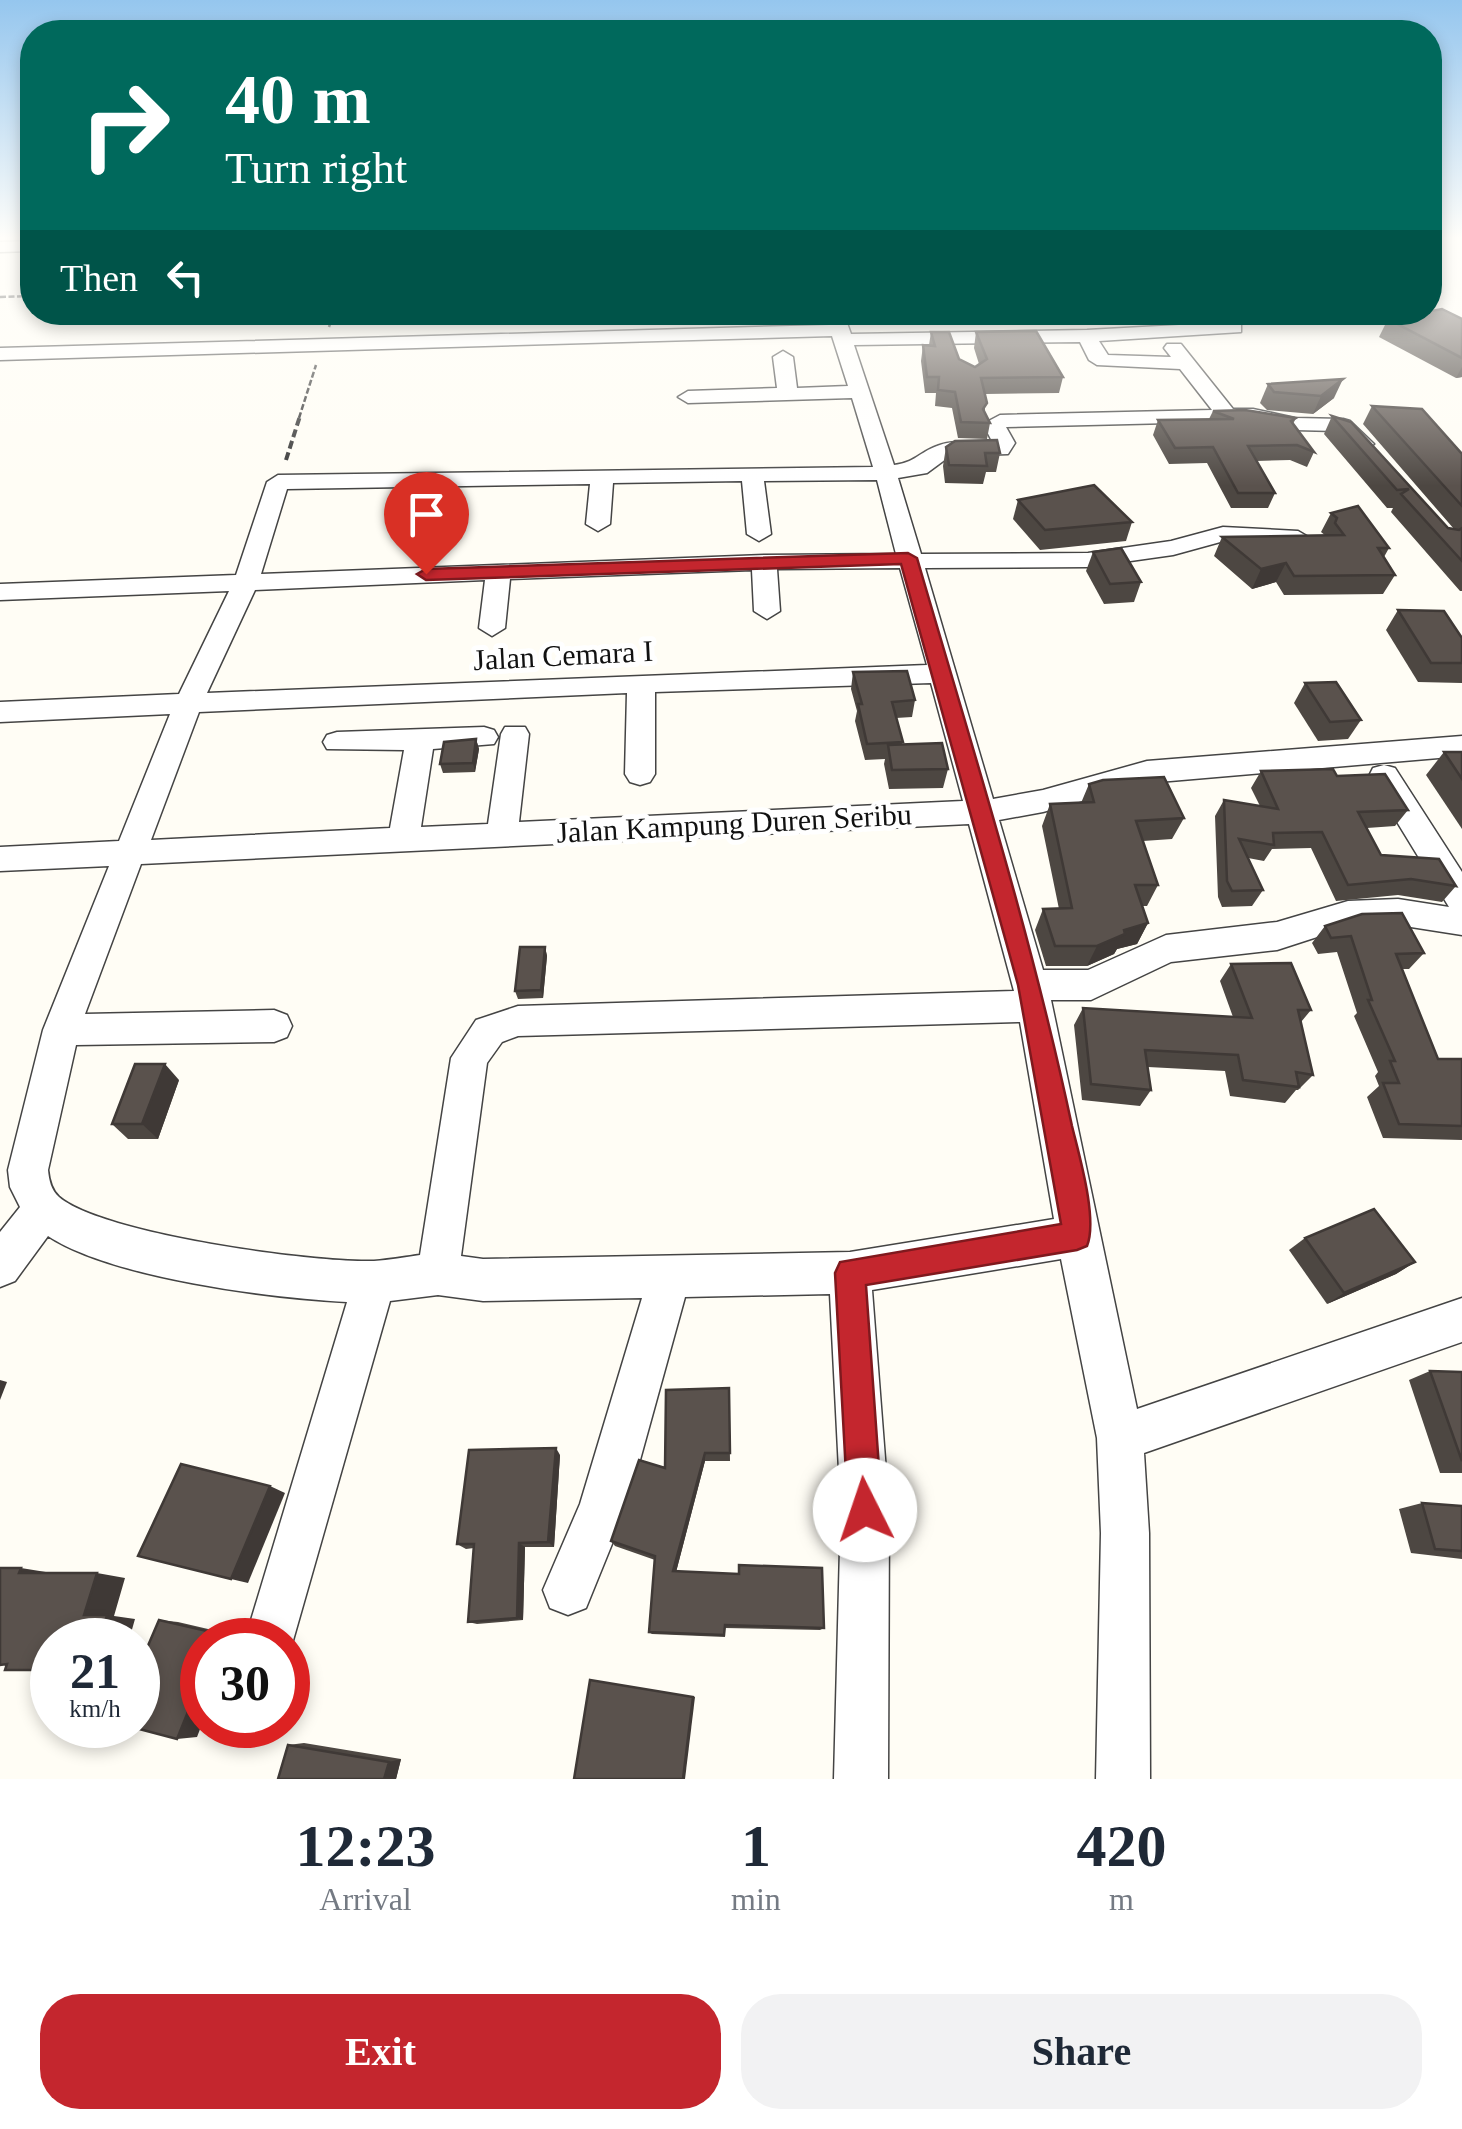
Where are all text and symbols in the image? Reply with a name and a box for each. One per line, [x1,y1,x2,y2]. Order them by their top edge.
icon: right [60,60,190,190]
text: 40 m [225,61,371,138]
text: Turn right [225,143,407,193]
icon: left [158,250,213,305]
text: Then [60,257,138,299]
pin [384,472,469,575]
icon: arrive [399,487,454,542]
street label: Jalan Cemara I [472,634,654,676]
street label: Jalan Kampung Duren Seribu [555,797,913,849]
position arrow [813,1458,917,1562]
speed limit sign: 30 [180,1618,310,1748]
text: 21 [70,1643,120,1699]
text: km/h [69,1695,121,1722]
text: 12:23 [296,1813,436,1879]
text: 1 [741,1813,771,1879]
text: 420 [1076,1813,1166,1879]
text: Arrival [319,1881,412,1917]
text: min [731,1881,781,1917]
text: m [1109,1881,1134,1917]
button: Exit [40,1994,721,2109]
button: Share [741,1994,1422,2109]

